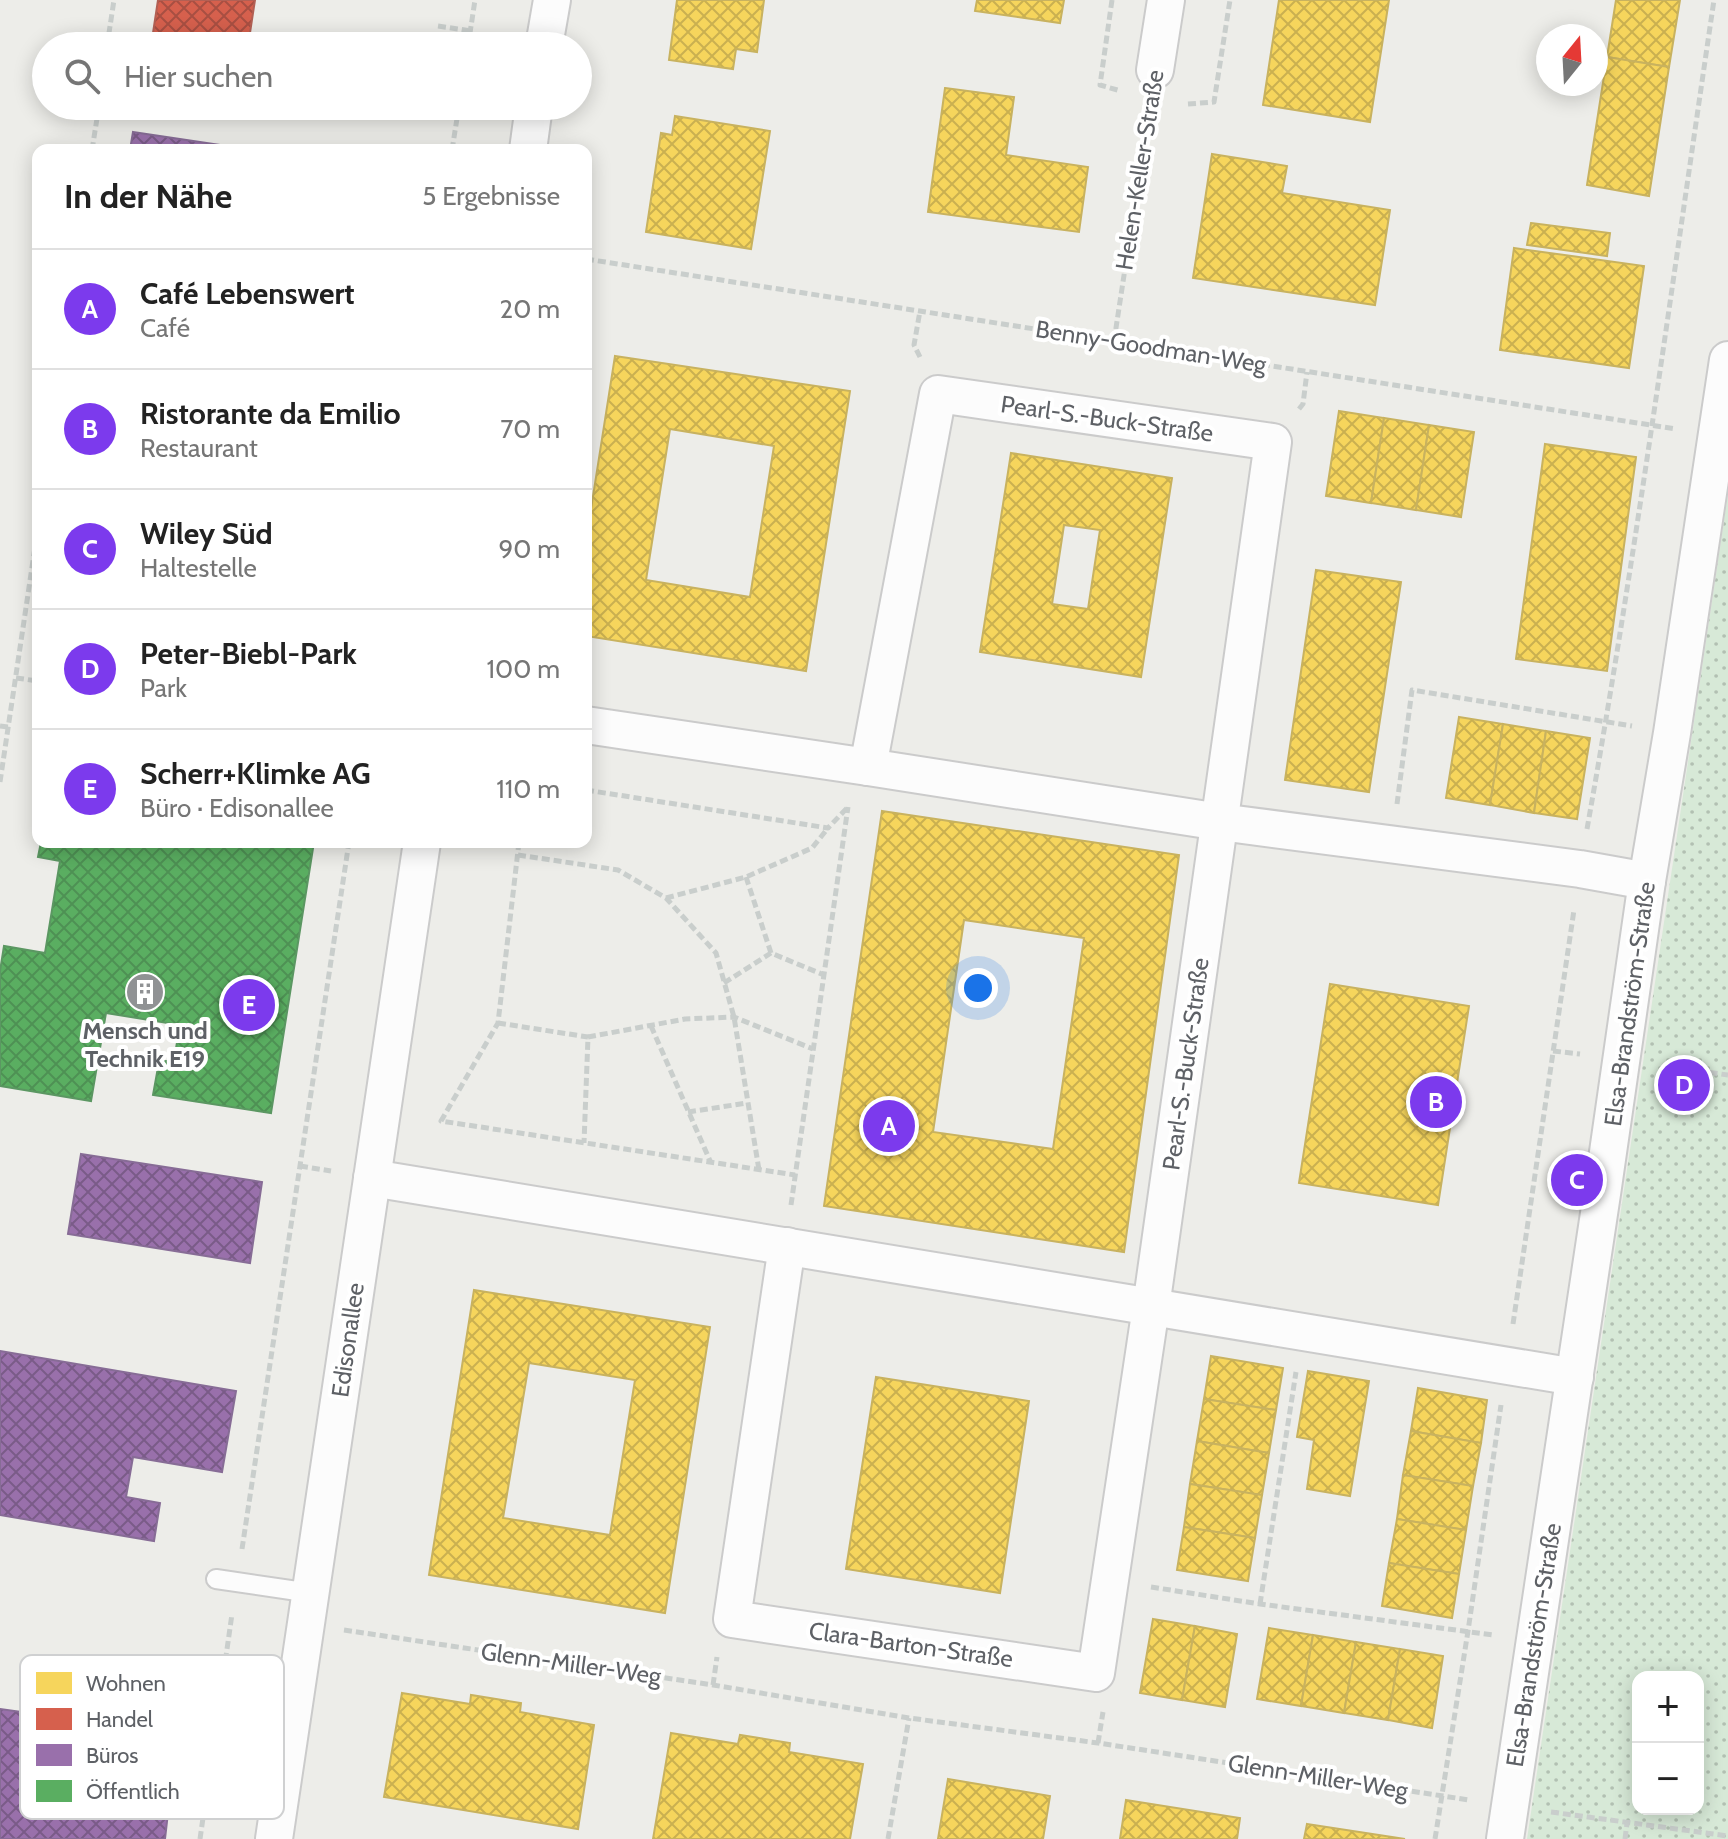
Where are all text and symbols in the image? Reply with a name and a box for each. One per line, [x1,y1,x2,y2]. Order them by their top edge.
north arrow [1536,24,1608,96]
search box [32,32,592,120]
icon: search [60,54,104,98]
text: Hier suchen [124,58,273,95]
street label: Helen-Keller-Straße [1109,68,1170,272]
text: In der Nähe [64,175,232,217]
text: 5 Ergebnisse [422,180,560,212]
text: Café Lebenswert [140,275,355,312]
text: A [82,293,98,325]
text: 20 m [500,293,560,325]
text: Café [140,312,190,344]
street label: Benny-Goodman-Weg [1034,314,1269,379]
street label: Pearl-S.-Buck-Straße [999,389,1215,448]
text: Ristorante da Emilio [140,395,401,432]
text: B [82,413,98,445]
text: 70 m [500,413,560,445]
text: Restaurant [140,432,258,464]
text: Wiley Süd [140,515,273,552]
text: C [82,533,98,565]
text: 90 m [498,533,560,565]
text: Haltestelle [140,552,257,584]
text: Peter-Biebl-Park [140,635,357,672]
text: D [81,653,99,685]
text: 100 m [487,653,560,685]
text: Park [140,672,187,704]
text: Scherr+Klimke AG [140,755,371,792]
text: E [83,773,97,805]
text: 110 m [496,773,560,805]
text: Büro · Edisonallee [140,792,334,824]
street label: Elsa-Brandström-Straße [1598,880,1661,1128]
street label: Pearl-S.-Buck-Straße [1156,956,1215,1172]
your location [958,968,998,1008]
building icon: Mensch und Technik E19 [124,971,166,1013]
pin: E [223,975,275,1035]
place label: Mensch und Technik E19 [82,1016,208,1073]
pin: D [1658,1055,1710,1115]
pin: B [1410,1072,1462,1132]
pin: A [863,1096,915,1156]
pin: C [1551,1150,1603,1210]
street label: Edisonallee [325,1281,370,1399]
street label: Elsa-Brandström-Straße [1500,1521,1567,1769]
street label: Clara-Barton-Straße [807,1616,1015,1673]
street label: Glenn-Miller-Weg [479,1637,664,1691]
legend [20,1655,284,1819]
text: Wohnen [86,1670,166,1697]
map controls [1632,1671,1704,1815]
button: + [1632,1671,1704,1743]
text: Handel [86,1706,154,1733]
text: Büros [86,1742,138,1769]
button: − [1632,1743,1704,1815]
street label: Glenn-Miller-Weg [1226,1748,1411,1805]
text: Öffentlich [86,1778,180,1805]

